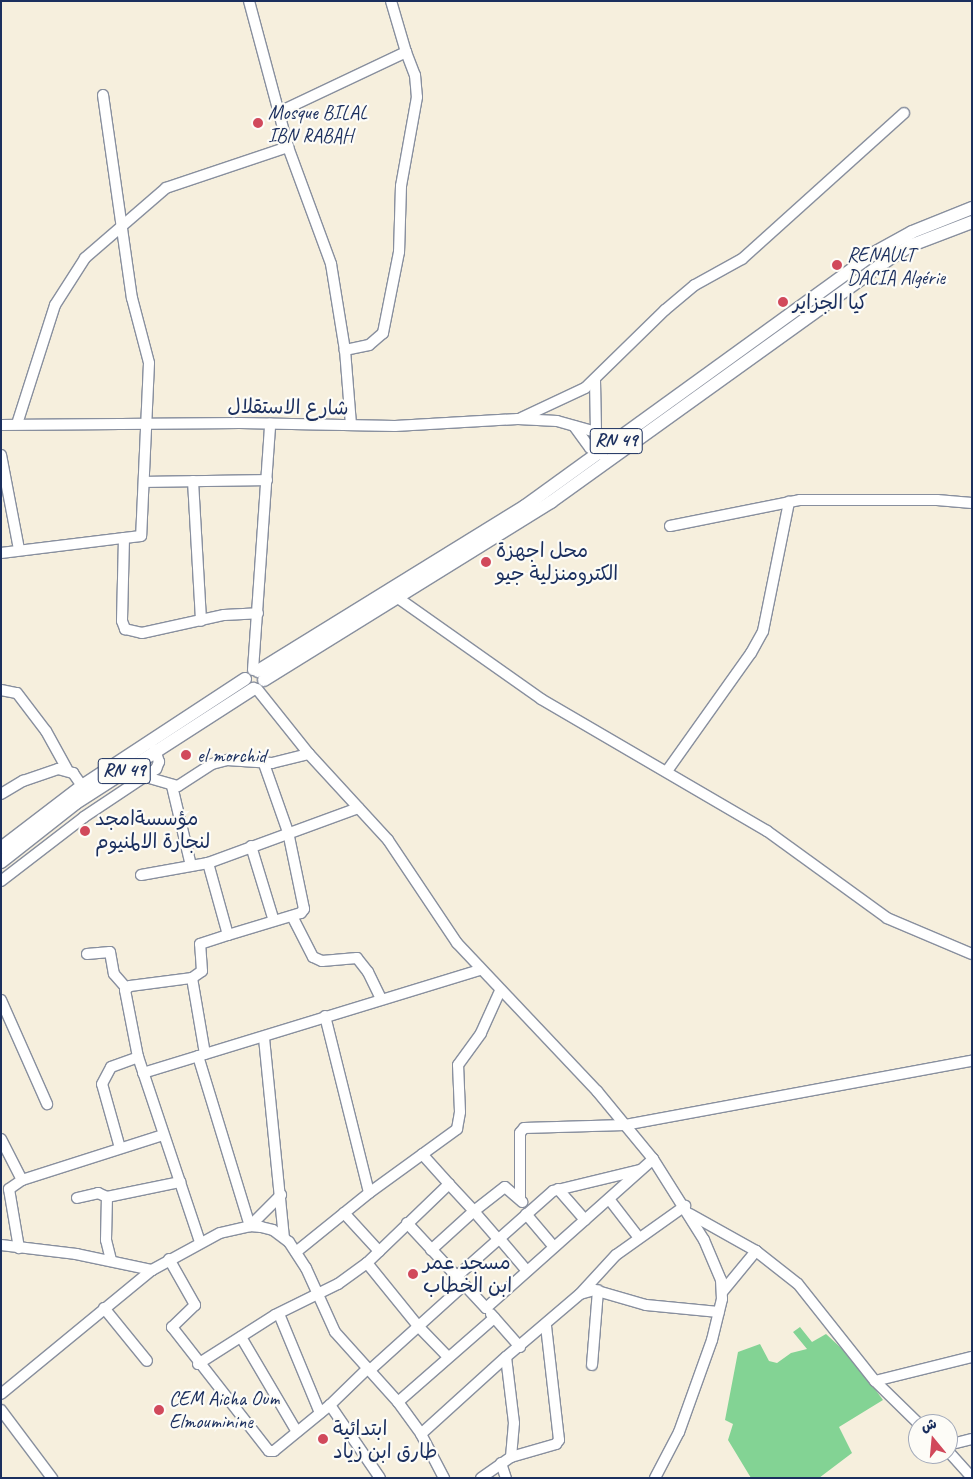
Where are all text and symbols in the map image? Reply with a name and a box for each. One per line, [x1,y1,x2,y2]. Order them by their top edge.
place label: Mosque BILAL IBN RABAH [268,100,367,147]
marker: Mosque BILAL IBN RABAH [252,117,264,129]
place label: RENAULT DACIA Algérie [847,242,945,289]
marker: RENAULT DACIA Algérie [831,259,843,271]
place label: كيا الجزاير [793,290,868,314]
marker: كيا الجزاير [777,296,789,308]
street label: شارع الاستقلال [227,394,349,420]
road number: RN 49 [588,424,644,458]
place label: محل اجهزة الكترومنزلية جيو [496,538,618,585]
marker: محل اجهزة الكترومنزلية جيو [480,556,492,568]
place label: el morchid [197,743,266,767]
marker: el morchid [179,748,193,762]
road number: RN 49 [96,754,152,788]
place label: مؤسسةامجد لنجارة الالمنيوم [95,807,210,854]
marker: مؤسسةامجد لنجارة الالمنيوم [79,825,91,837]
place label: مسجد عمر ابن الخطاب [423,1250,512,1297]
marker: مسجد عمر ابن الخطاب [407,1268,419,1280]
place label: CEM Aicha Oum Elmouminine [169,1386,279,1433]
marker: CEM Aicha Oum Elmouminine [153,1404,165,1416]
north arrow [908,1414,958,1464]
text: ش [919,1415,939,1436]
place label: ابتدائية طارق ابن زياد [333,1416,437,1463]
marker: ابتدائية طارق ابن زياد [317,1433,329,1445]

